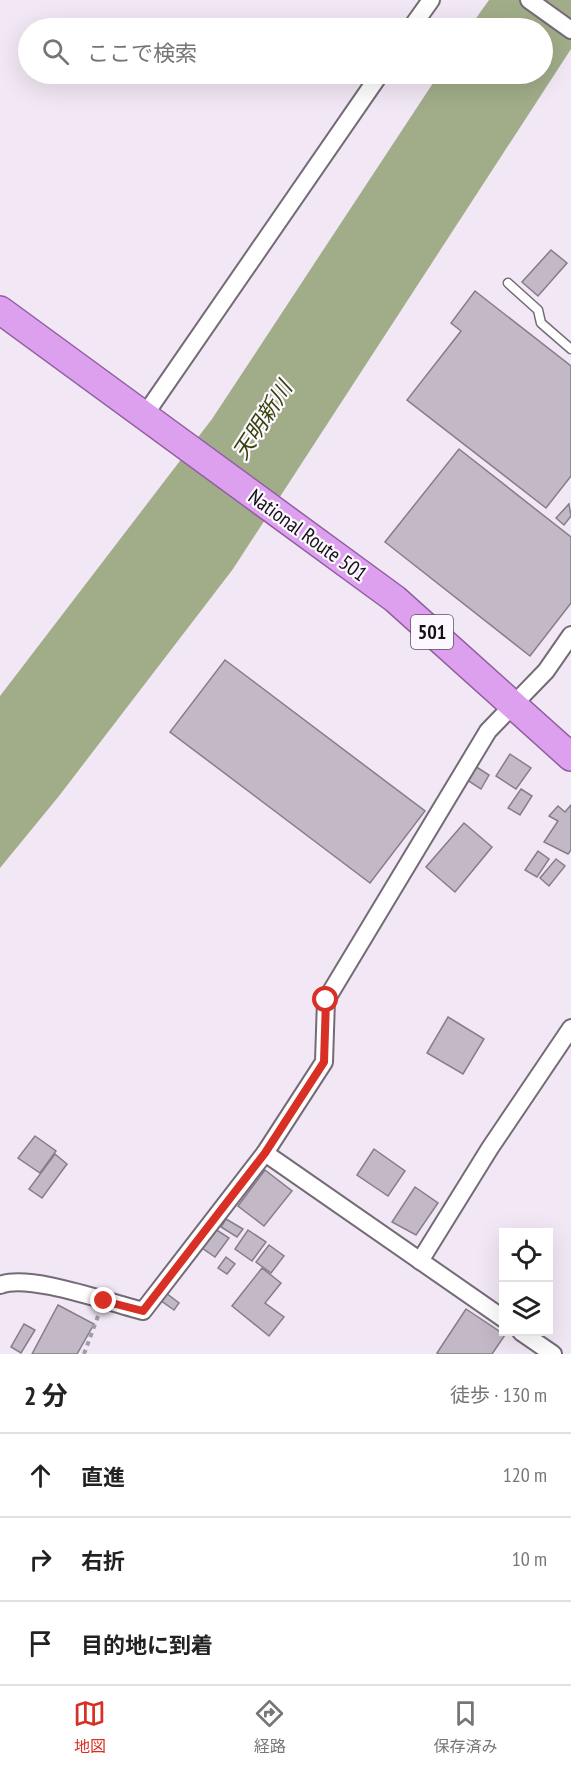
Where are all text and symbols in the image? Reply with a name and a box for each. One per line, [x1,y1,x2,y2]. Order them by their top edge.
search box [18,18,553,84]
icon: search [39,35,72,68]
text: ここで検索 [87,39,197,67]
water label: 天明新川 [226,374,299,465]
street label: National Route 501 [243,483,373,587]
road number: 501 [411,615,453,649]
route start [312,986,338,1012]
map controls [499,1228,553,1336]
button: locate [499,1228,553,1282]
button: layers [499,1282,553,1336]
route end [90,1287,116,1313]
text: 2 分 [24,1379,68,1412]
text: 徒歩 · 130 m [450,1382,547,1408]
icon: ahead [24,1459,57,1492]
text: 120 m [503,1462,547,1488]
text: 直進 [81,1463,125,1491]
icon: right [24,1543,57,1576]
text: 10 m [512,1546,547,1572]
text: 右折 [81,1547,125,1575]
icon: arrive [24,1627,57,1660]
text: 目的地に到着 [81,1631,213,1659]
tab: 地図 [73,1697,106,1757]
tab: 経路 [253,1697,286,1757]
tab: 保存済み [433,1697,497,1757]

